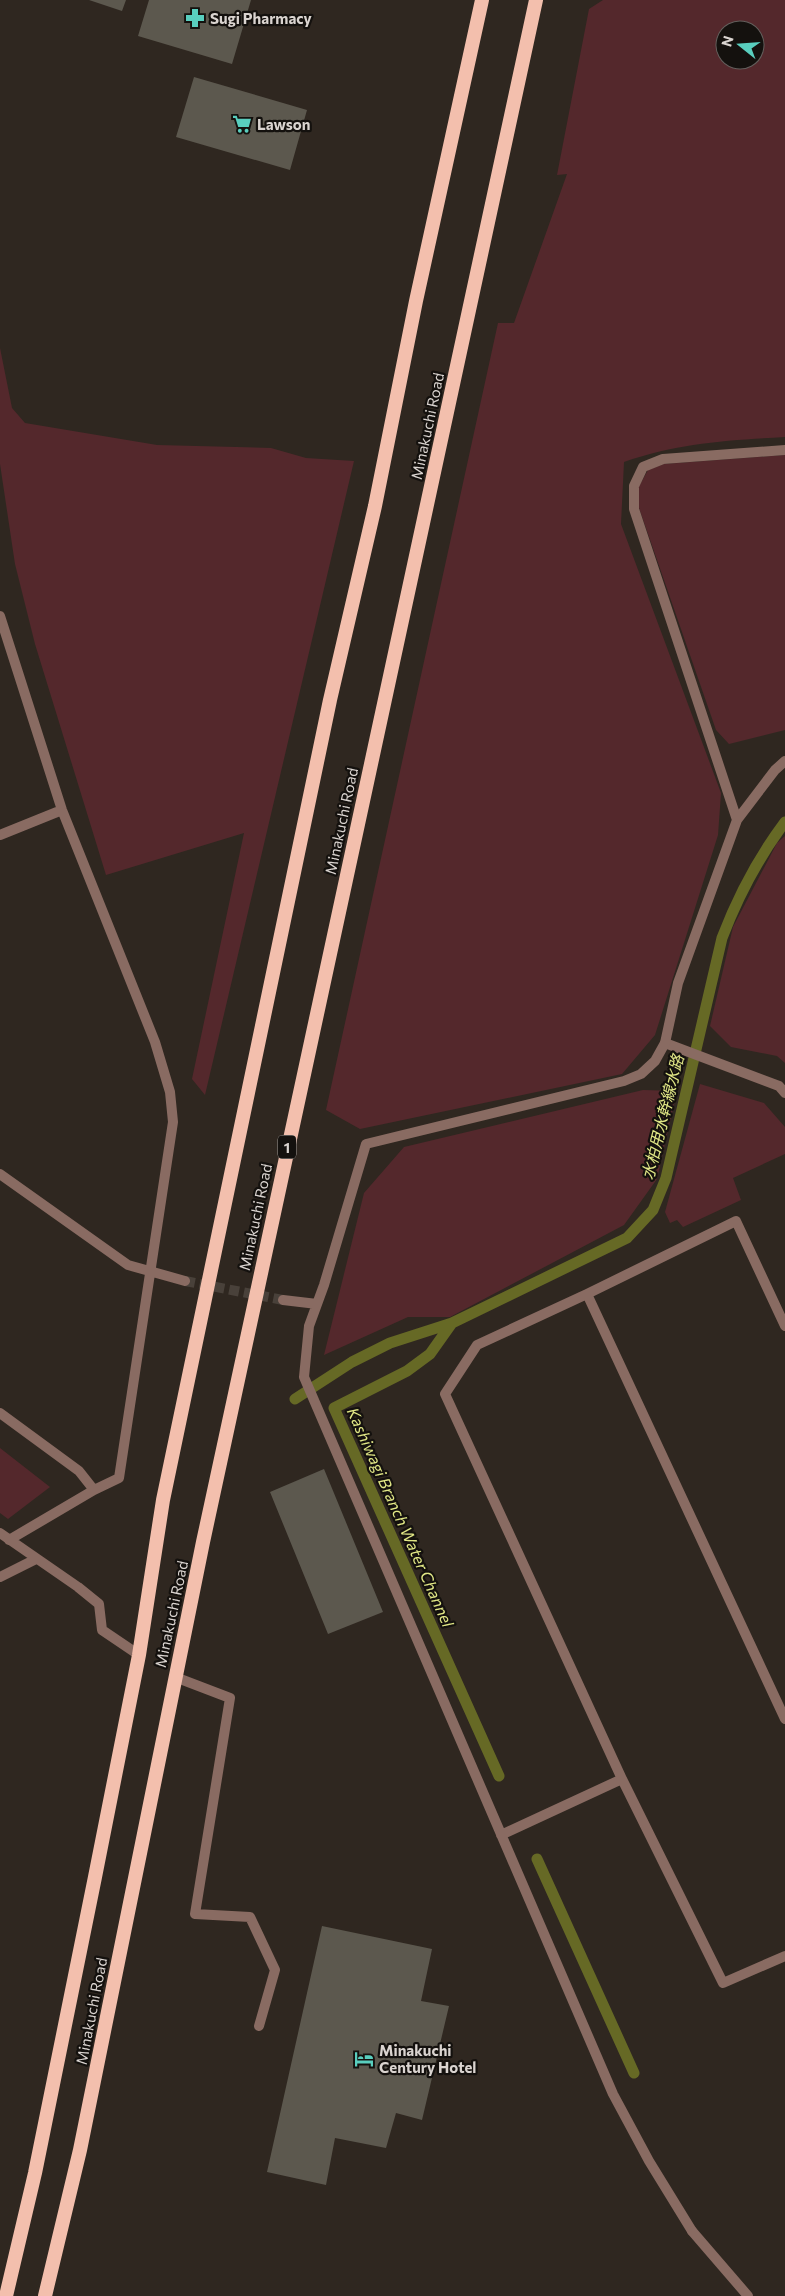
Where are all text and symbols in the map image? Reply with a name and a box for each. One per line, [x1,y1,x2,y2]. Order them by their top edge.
pharmacy icon: Sugi Pharmacy [184,7,206,29]
place label: Sugi Pharmacy [210,9,313,27]
north arrow [715,20,765,70]
text: N [717,34,737,49]
supermarket icon: Lawson [231,113,253,135]
place label: Lawson [257,115,310,133]
street label: Minakuchi Road [407,371,447,481]
street label: Minakuchi Road [321,766,361,876]
water label: 水柏用水幹線水路 [637,1051,687,1181]
road number: 1 [278,1136,296,1158]
street label: Minakuchi Road [235,1162,275,1272]
water label: Kashiwagi Branch Water Channel [344,1404,459,1631]
street label: Minakuchi Road [151,1559,191,1669]
street label: Minakuchi Road [72,1956,110,2066]
place label: Minakuchi Century Hotel [379,2041,476,2076]
hotel icon: Minakuchi Century Hotel [353,2048,375,2070]

